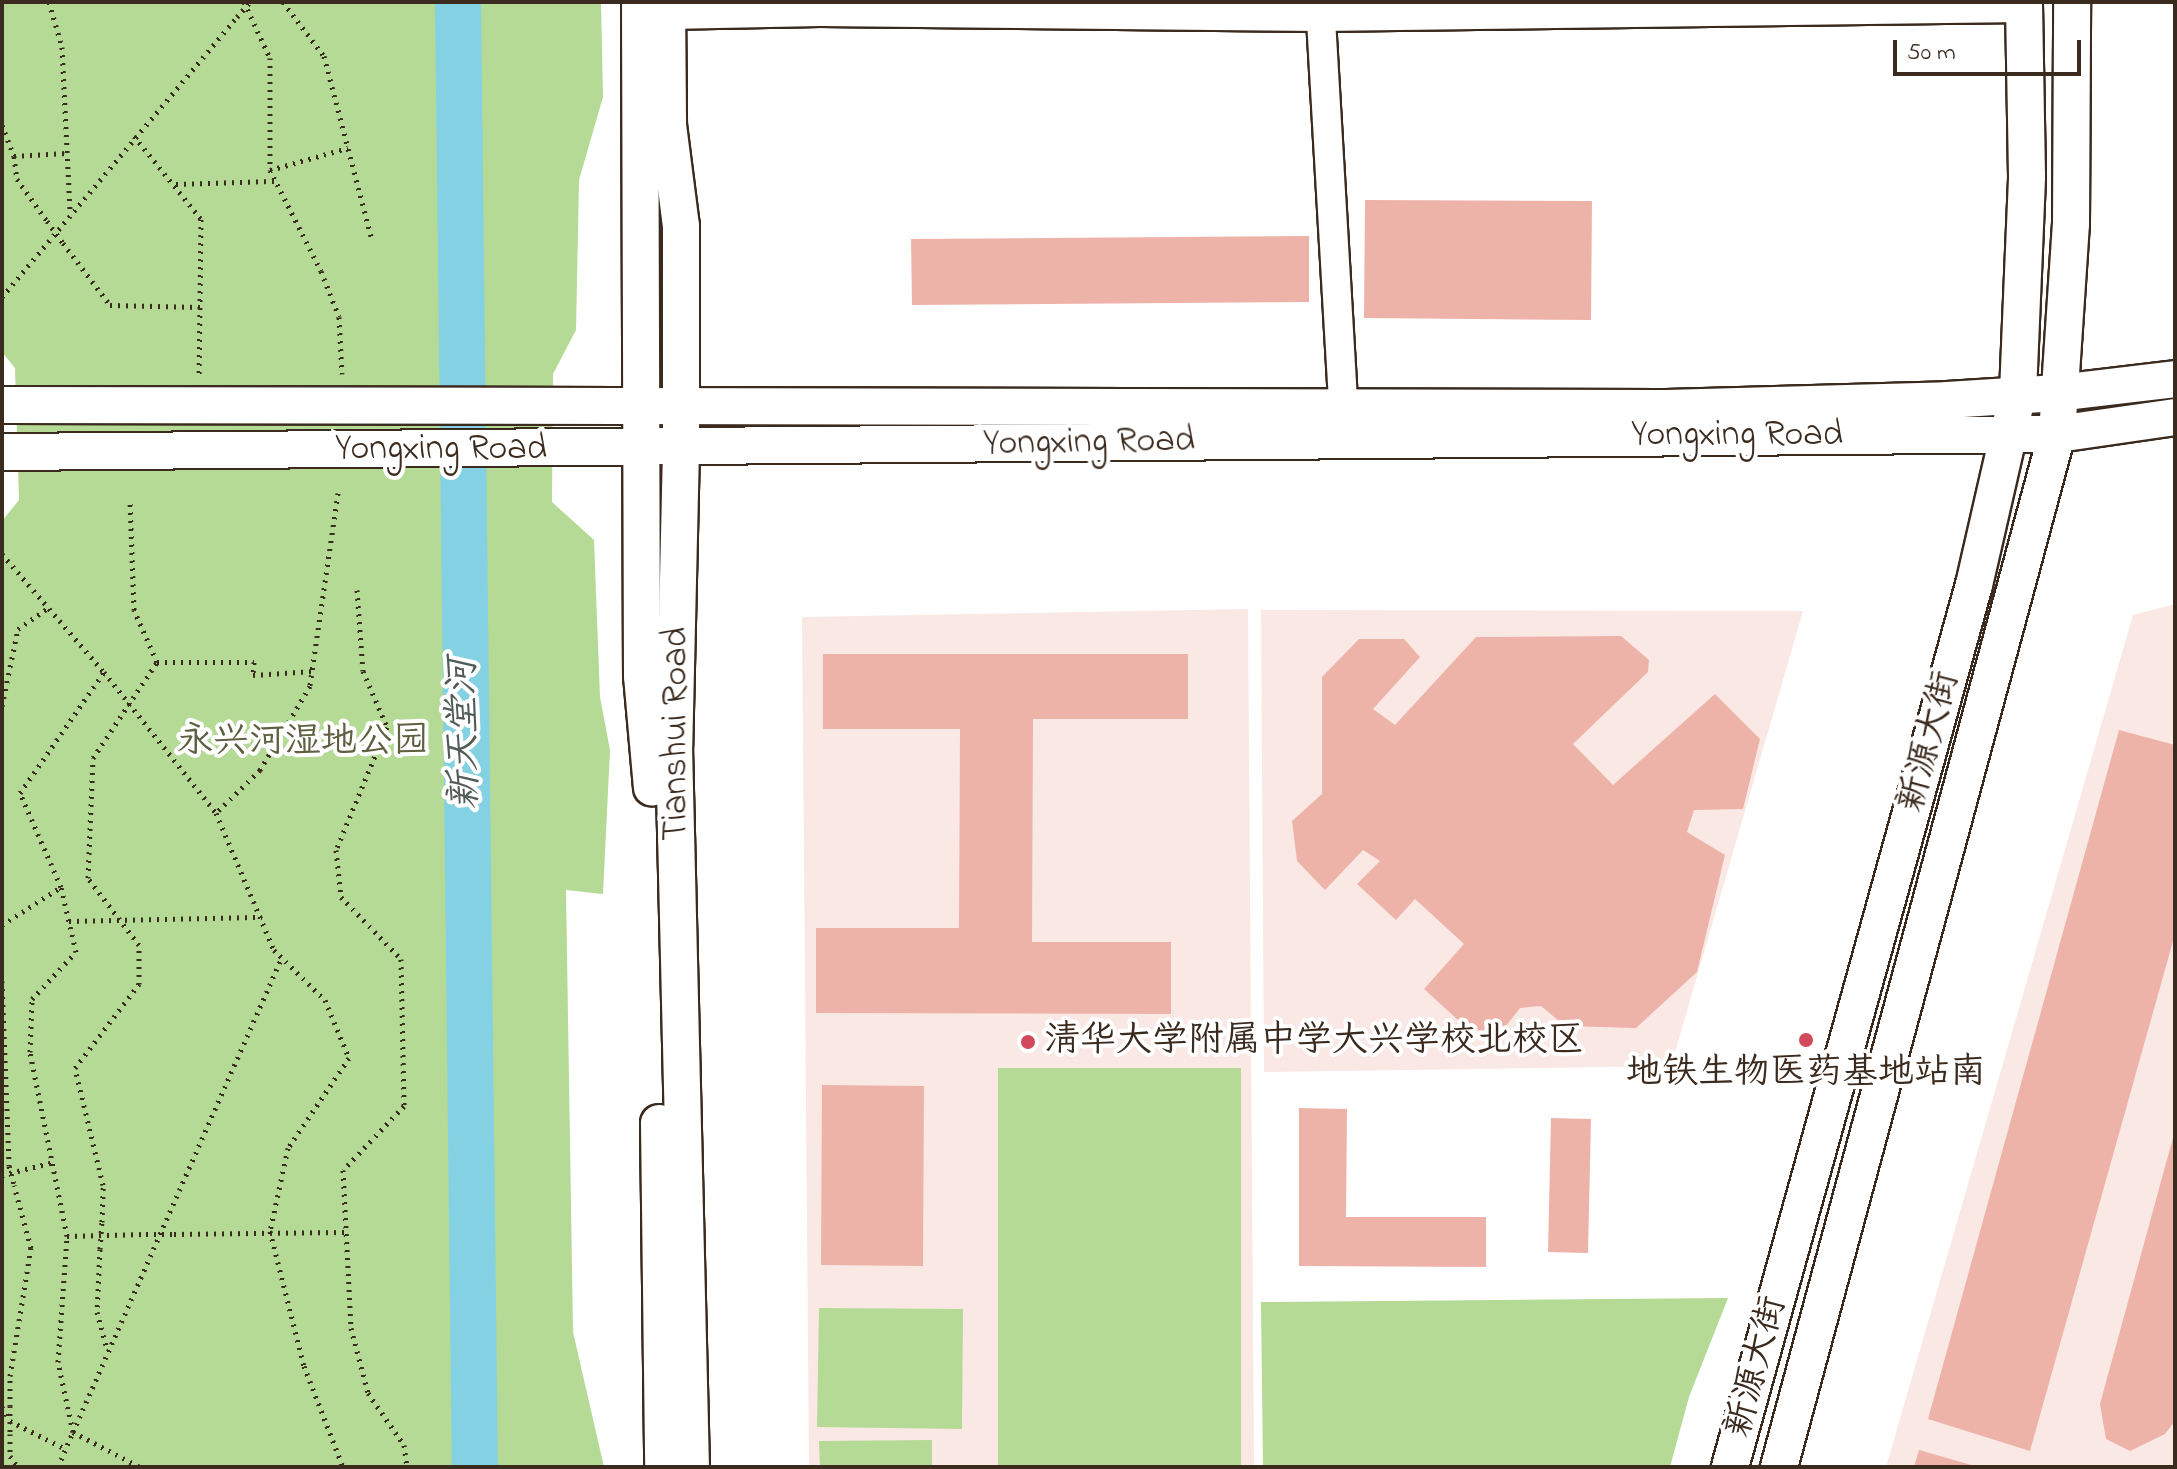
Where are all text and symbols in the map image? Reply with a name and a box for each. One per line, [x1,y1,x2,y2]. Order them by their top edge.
scale bar [1897,24,2085,74]
text: 50 m [1907,36,1956,71]
street label: Yongxing Road [1631,414,1843,458]
street label: Yongxing Road [983,420,1195,466]
street label: Yongxing Road [335,428,547,472]
street label: Tianshui Road [655,627,699,841]
water label: 新天堂河 [442,658,490,810]
street label: 新源大街 [1891,667,1969,817]
park label: 永兴河湿地公园 [177,721,429,765]
place label: 清华大学附属中学大兴学校北校区 [1044,1020,1584,1064]
marker: 地铁生物医药基地站南 [1797,1031,1815,1049]
marker: 清华大学附属中学大兴学校北校区 [1019,1033,1037,1051]
place label: 地铁生物医药基地站南 [1626,1052,1986,1096]
street label: 新源大街 [1718,1292,1796,1442]

